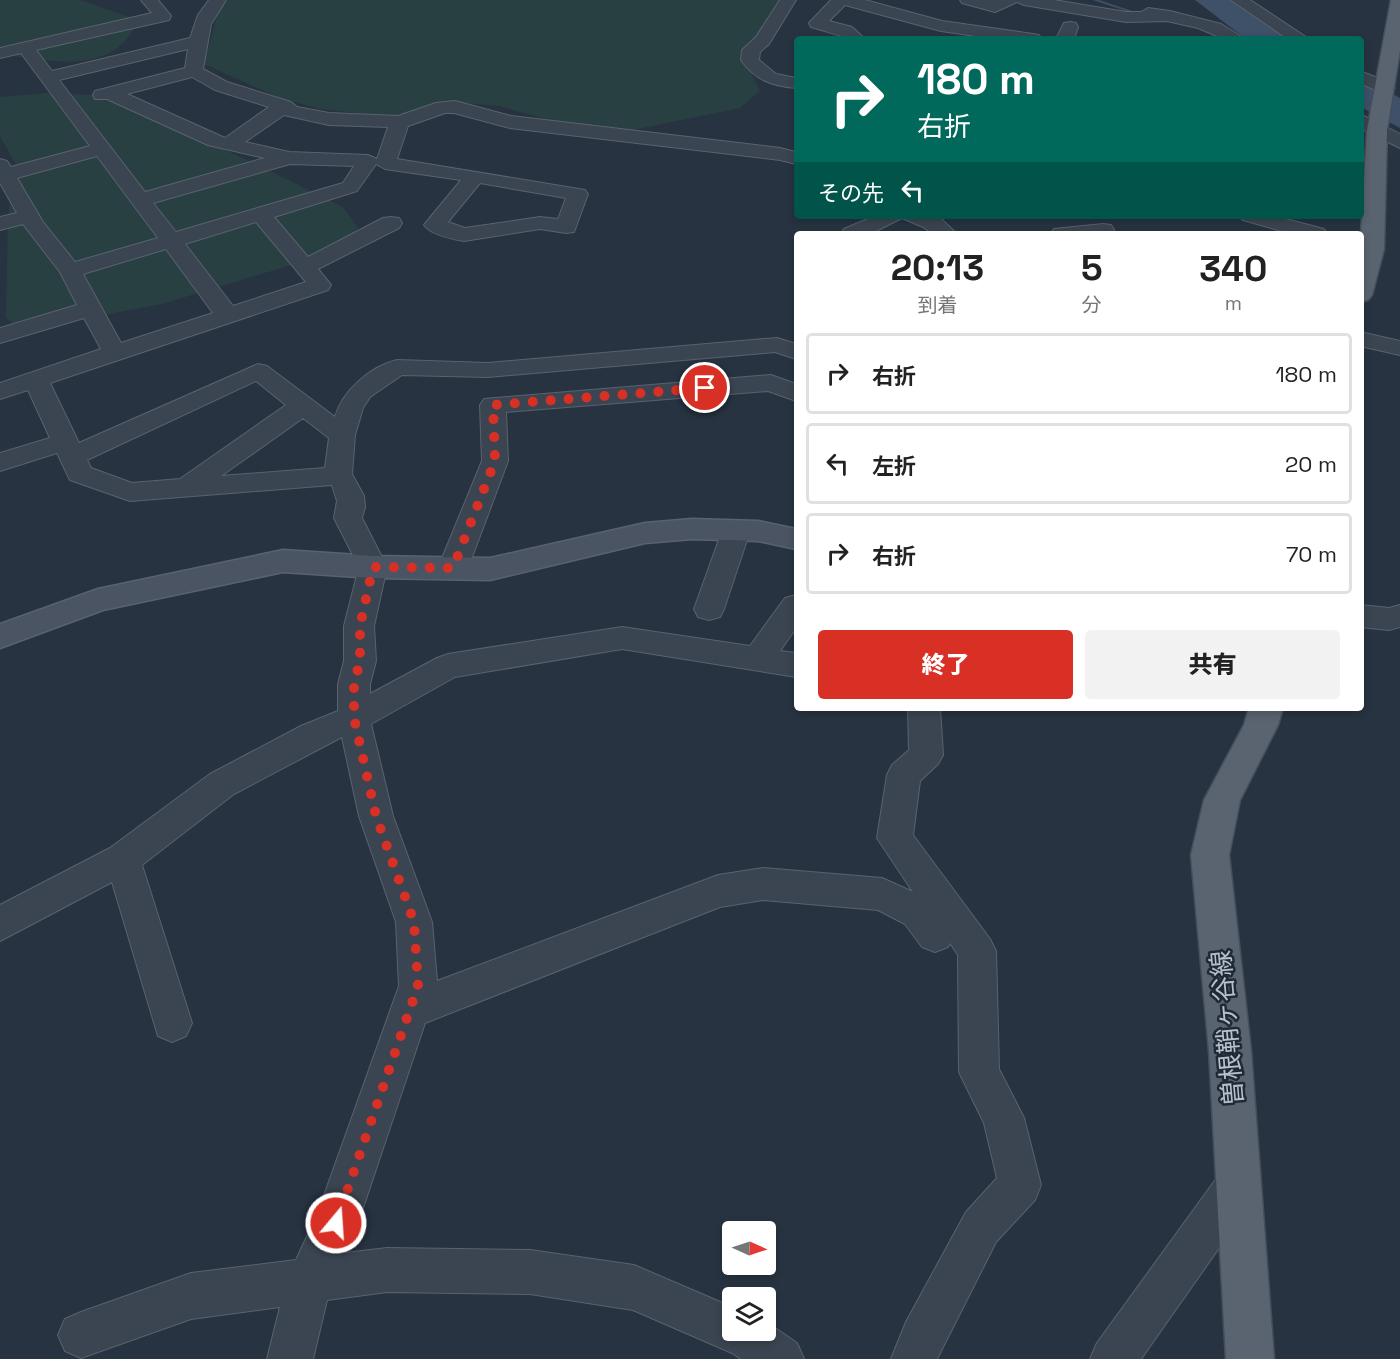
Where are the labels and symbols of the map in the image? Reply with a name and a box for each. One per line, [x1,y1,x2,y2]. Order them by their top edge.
pin [679,362,730,413]
street label: 曽根鞘ヶ谷線 [1203,949,1251,1107]
position arrow [304,1191,368,1255]
north arrow [722,1221,776,1275]

